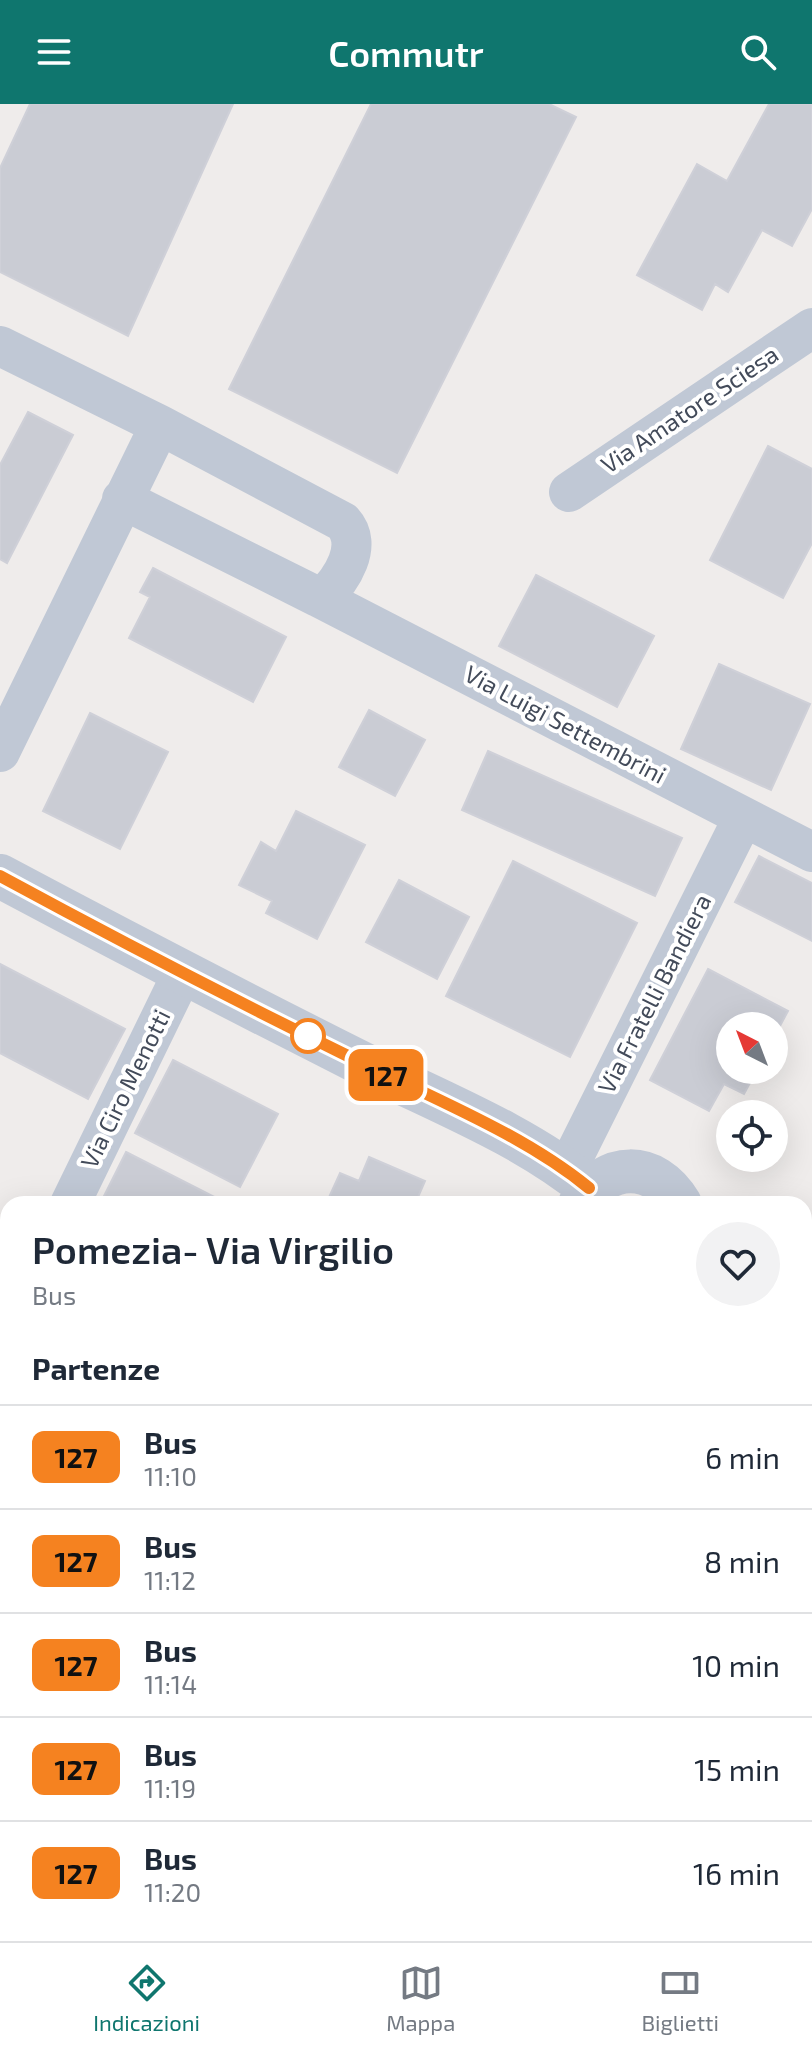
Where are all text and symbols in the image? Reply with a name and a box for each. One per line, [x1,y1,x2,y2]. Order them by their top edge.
icon: menu [32,30,76,74]
icon: search [736,30,780,74]
text: Commutr [328,31,484,74]
street label: Via Amatore Sciesa [595,339,783,479]
street label: Via Luigi Settembrini [460,658,671,789]
street label: Via Fratelli Bandiera [591,889,716,1098]
street label: Via Ciro Menotti [74,1004,176,1172]
north arrow [716,1012,788,1084]
map controls [716,1012,788,1172]
unlabelled marker [291,1019,325,1053]
line badge: 127 [340,1049,432,1101]
text: 127 [364,1058,408,1092]
button: locate [716,1100,788,1172]
button: heart [696,1222,780,1306]
text: Pomezia- Via Virgilio [32,1226,394,1272]
text: Bus [32,1279,76,1310]
text: Partenze [32,1350,160,1386]
text: Bus [144,1424,197,1460]
text: 6 min [705,1439,780,1475]
text: 127 [54,1440,98,1474]
text: 11:10 [144,1460,197,1491]
text: Bus [144,1528,197,1564]
text: 8 min [704,1543,780,1579]
text: 127 [54,1544,98,1578]
text: 11:12 [144,1564,196,1595]
text: Bus [144,1632,197,1668]
text: 10 min [692,1647,780,1683]
text: 127 [54,1648,98,1682]
text: 11:14 [144,1668,197,1699]
text: Bus [144,1736,197,1772]
text: 15 min [694,1751,780,1787]
text: 127 [54,1752,98,1786]
text: 11:19 [144,1772,196,1803]
text: Bus [144,1840,197,1876]
text: 16 min [693,1855,780,1891]
text: 127 [54,1856,98,1890]
text: 11:20 [144,1876,201,1907]
tab: Indicazioni [93,1961,200,2035]
tab: Mappa [386,1961,455,2035]
tab: Biglietti [641,1961,719,2035]

